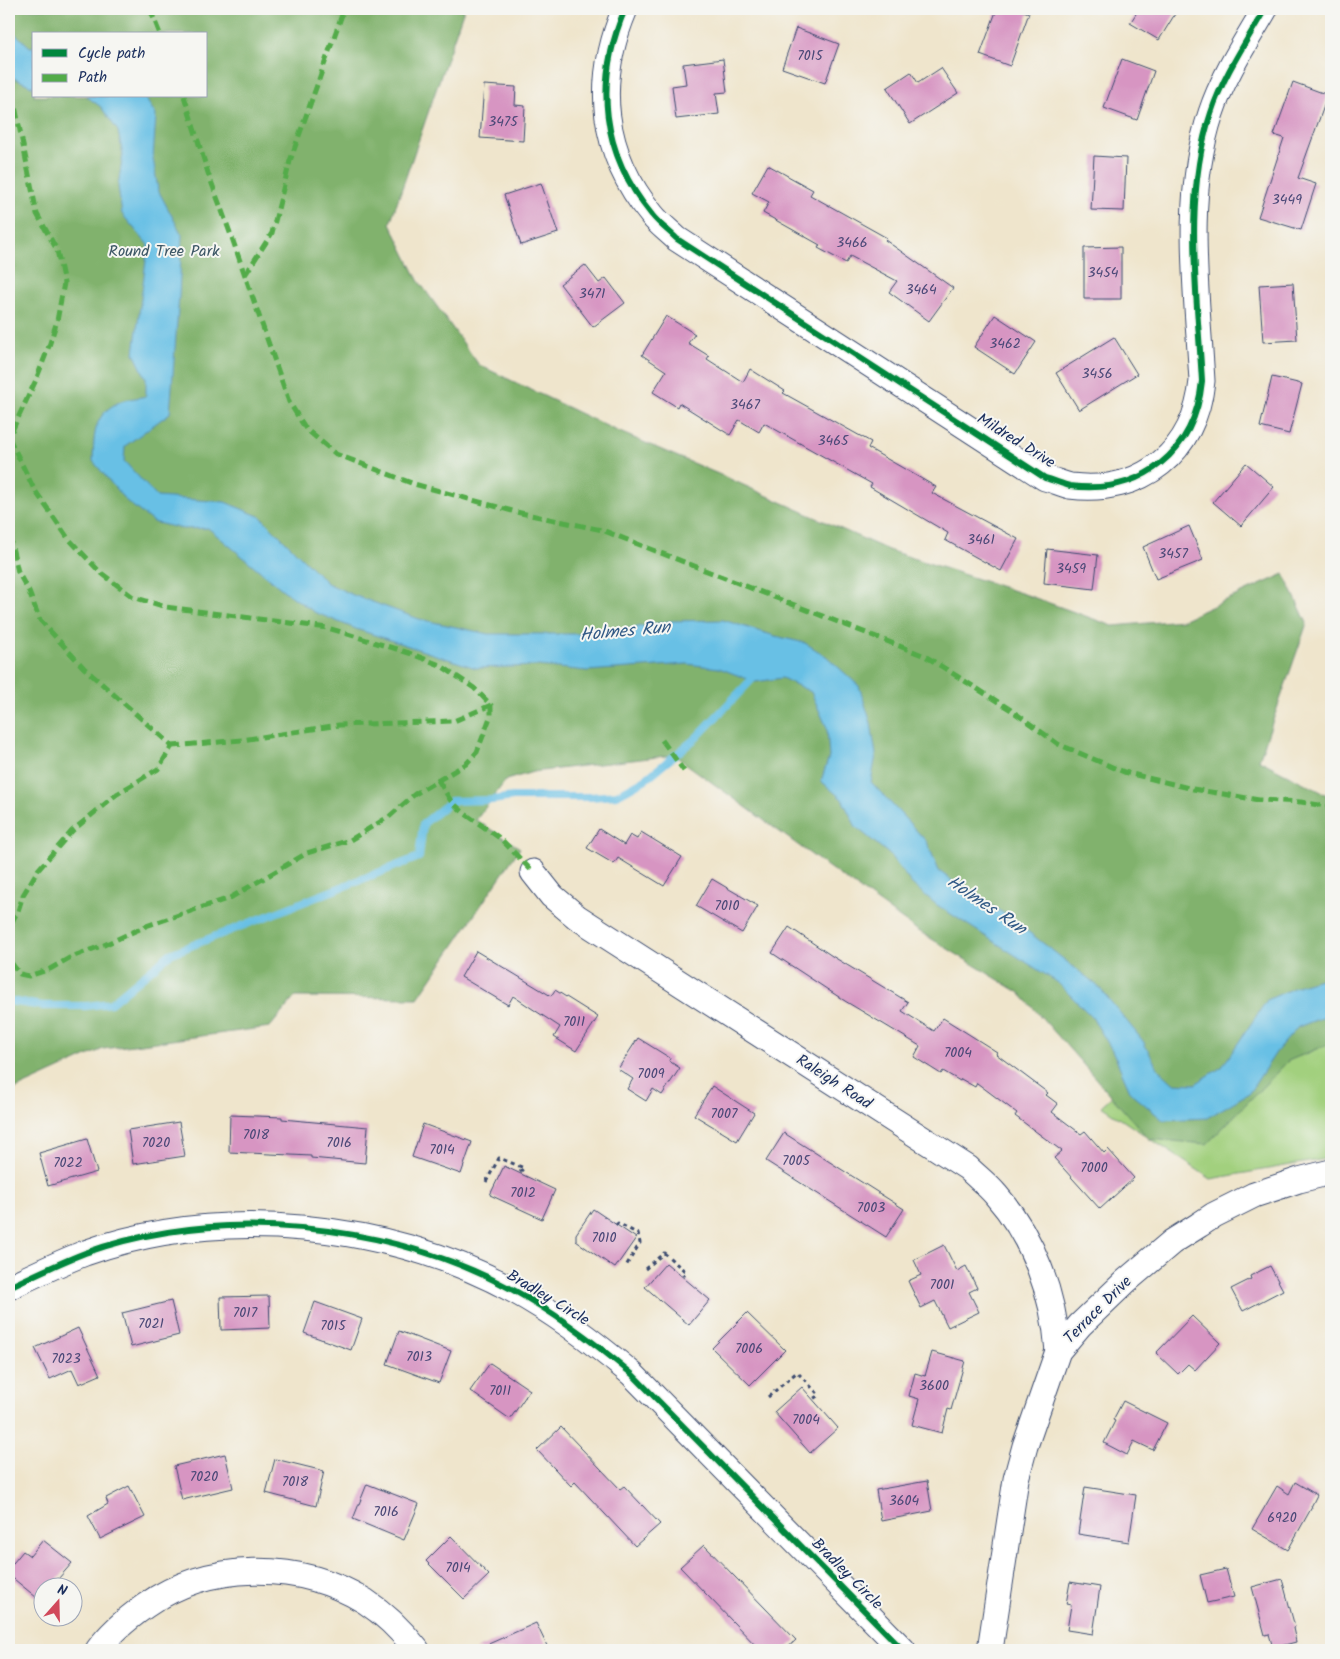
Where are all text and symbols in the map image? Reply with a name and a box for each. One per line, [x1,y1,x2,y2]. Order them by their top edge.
legend [32,32,208,98]
text: Cycle path [78,42,145,66]
house number: 7015 [797,45,824,67]
text: Path [78,66,107,90]
house number: 3475 [488,111,519,133]
house number: 3449 [1272,189,1302,211]
house number: 3466 [836,232,868,254]
park label: Round Tree Park [109,239,220,264]
house number: 3454 [1088,262,1119,284]
house number: 3464 [905,279,937,301]
house number: 3471 [579,283,605,305]
house number: 3462 [989,333,1021,355]
house number: 3456 [1081,363,1113,385]
house number: 3467 [730,394,761,416]
street label: Mildred Drive [972,407,1060,475]
house number: 3465 [817,430,850,452]
house number: 3461 [967,529,995,551]
house number: 3457 [1158,543,1188,565]
house number: 3459 [1056,558,1086,580]
water label: Holmes Run [579,613,673,650]
water label: Holmes Run [940,869,1033,944]
house number: 7010 [715,895,739,917]
house number: 7011 [563,1011,585,1033]
house number: 7004 [944,1042,972,1064]
street label: Raleigh Road [791,1048,878,1117]
house number: 7009 [637,1063,665,1085]
house number: 7007 [711,1103,738,1125]
house number: 7018 [243,1124,270,1146]
house number: 7020 [142,1132,170,1154]
house number: 7016 [326,1132,352,1154]
house number: 7014 [429,1139,455,1161]
house number: 7005 [782,1150,811,1172]
house number: 7022 [53,1152,83,1174]
house number: 7000 [1080,1157,1108,1179]
house number: 7012 [510,1182,536,1204]
house number: 7003 [857,1197,885,1219]
house number: 7010 [592,1227,616,1249]
street label: Bradley Circle [502,1263,594,1333]
street label: Terrace Drive [1058,1270,1138,1350]
house number: 7001 [930,1274,954,1296]
house number: 7017 [233,1302,258,1324]
house number: 7021 [138,1313,164,1335]
house number: 7015 [320,1315,347,1337]
house number: 7006 [735,1338,763,1360]
house number: 7013 [406,1346,432,1368]
house number: 7023 [51,1348,81,1370]
house number: 3600 [919,1375,949,1397]
house number: 7011 [489,1380,511,1402]
house number: 7004 [792,1409,820,1431]
house number: 7020 [190,1466,218,1488]
house number: 7018 [282,1471,309,1493]
house number: 3604 [889,1490,920,1512]
house number: 7016 [373,1501,399,1523]
house number: 6920 [1267,1507,1297,1529]
street label: Bradley Circle [805,1532,889,1616]
house number: 7014 [445,1557,471,1579]
north arrow [32,1576,82,1626]
text: N [54,1579,70,1603]

